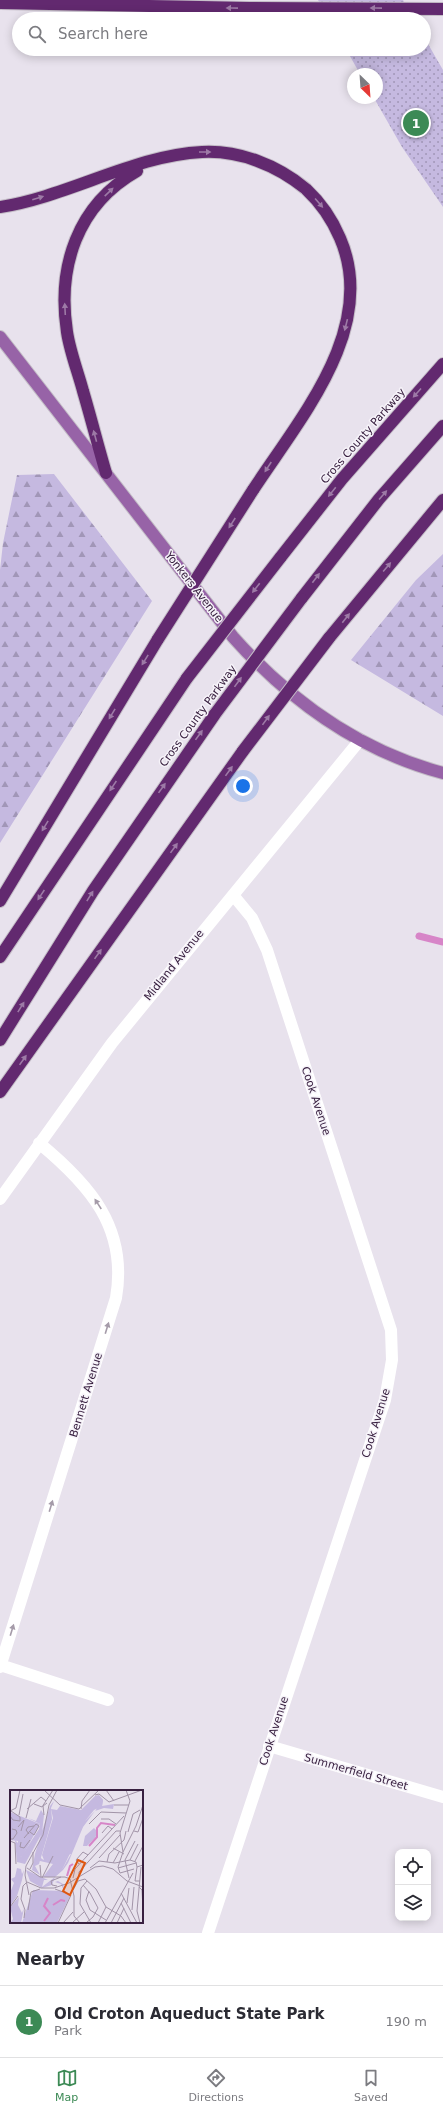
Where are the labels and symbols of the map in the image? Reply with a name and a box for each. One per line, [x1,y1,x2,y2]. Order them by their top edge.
one-way arrow [225,5,238,11]
one-way arrow [369,5,382,11]
north arrow [347,68,383,104]
pin: 1 [403,108,429,138]
one-way arrow [199,149,212,155]
one-way arrow [104,187,114,197]
one-way arrow [32,195,44,201]
one-way arrow [315,198,324,209]
one-way arrow [62,302,68,315]
one-way arrow [343,319,349,331]
street label: Cross County Parkway [318,385,408,486]
one-way arrow [412,388,422,398]
one-way arrow [92,429,98,441]
one-way arrow [264,462,271,473]
one-way arrow [328,486,337,497]
one-way arrow [378,490,387,501]
one-way arrow [229,517,236,528]
street label: Yonkers Avenue [162,548,226,625]
one-way arrow [382,562,391,572]
one-way arrow [312,573,320,584]
one-way arrow [252,583,260,594]
one-way arrow [341,612,350,623]
one-way arrow [141,655,149,665]
street label: Cross County Parkway [157,662,240,769]
one-way arrow [233,677,242,688]
one-way arrow [108,708,115,720]
one-way arrow [262,714,270,725]
one-way arrow [195,730,203,740]
one-way arrow [225,765,233,776]
your location [233,776,253,796]
one-way arrow [109,781,117,792]
one-way arrow [158,783,166,794]
one-way arrow [41,820,48,832]
one-way arrow [169,843,177,853]
one-way arrow [37,890,45,900]
one-way arrow [86,890,93,902]
street label: Midland Avenue [141,927,207,1003]
one-way arrow [94,949,102,959]
one-way arrow [17,1001,24,1012]
one-way arrow [19,1054,27,1065]
street label: Cook Avenue [299,1065,333,1137]
one-way arrow [95,1198,102,1210]
one-way arrow [104,1322,110,1334]
street label: Bennett Avenue [67,1351,105,1439]
street label: Cook Avenue [359,1387,393,1459]
one-way arrow [48,1499,54,1511]
one-way arrow [9,1623,15,1635]
street label: Cook Avenue [257,1695,291,1767]
street label: Summerfield Street [303,1751,410,1793]
inset map [10,1790,143,1923]

